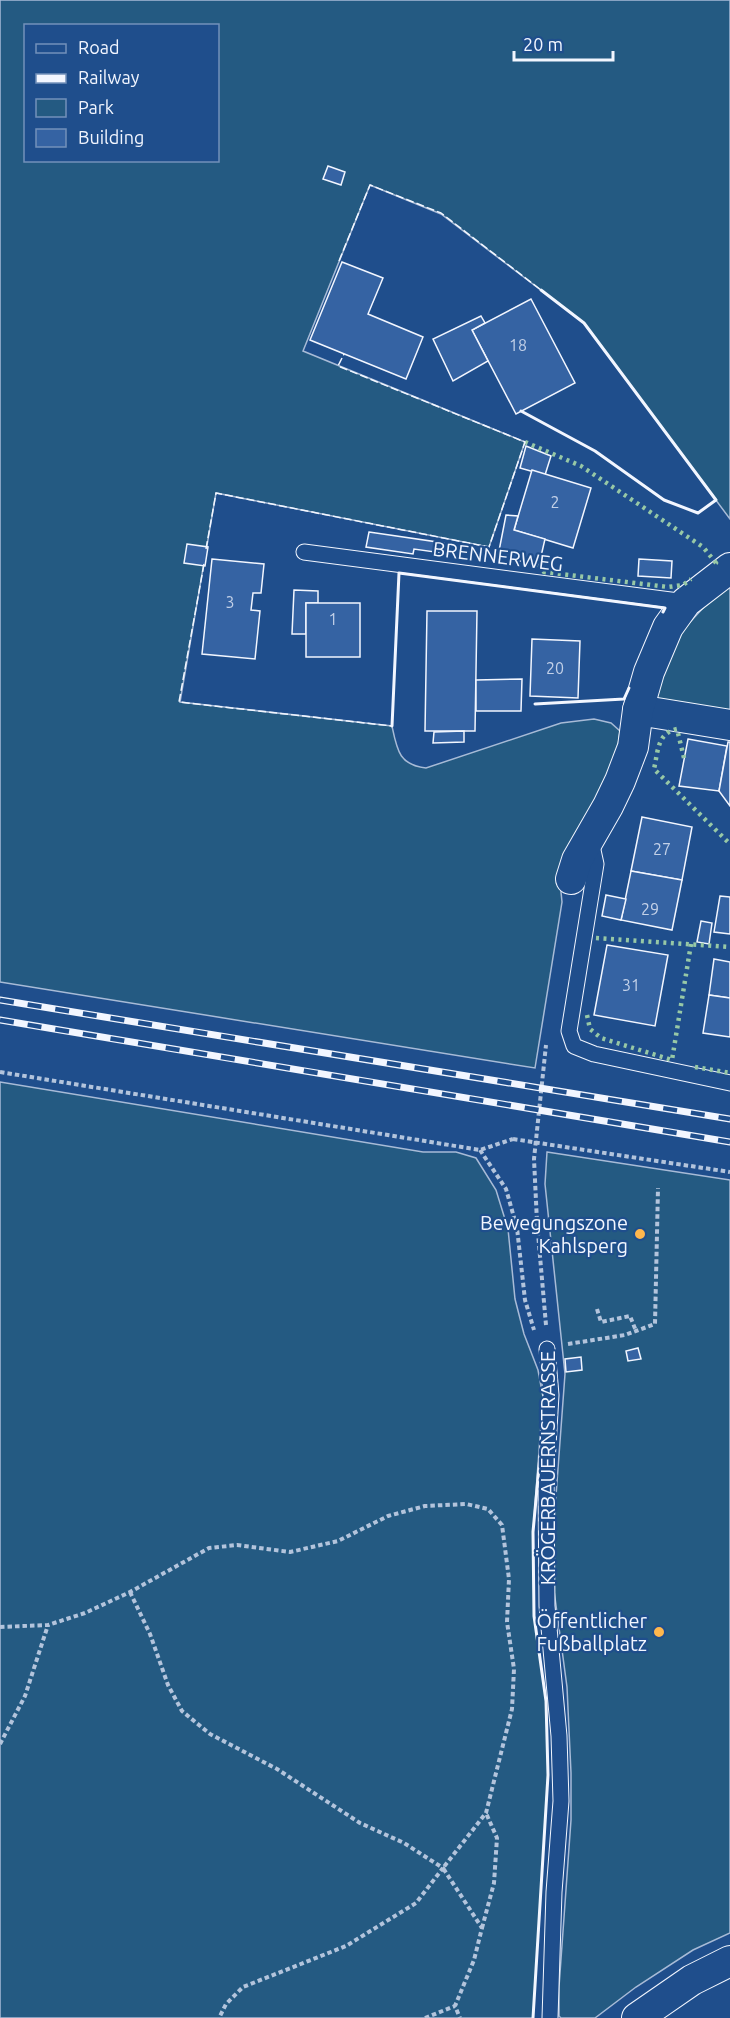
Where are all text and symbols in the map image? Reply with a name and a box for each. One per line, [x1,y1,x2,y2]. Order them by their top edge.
legend [24,24,219,162]
scale bar [514,24,613,62]
text: 20 m [523,34,563,54]
text: Road [78,37,120,57]
text: Railway [78,67,140,87]
text: Park [78,97,114,117]
text: Building [78,127,144,147]
house number: 18 [509,336,527,354]
house number: 2 [550,493,560,511]
street label: BRENNERWEG [431,537,565,575]
house number: 3 [225,593,235,611]
house number: 1 [328,610,338,628]
house number: 20 [546,659,564,677]
house number: 27 [653,840,671,858]
house number: 29 [641,900,659,918]
house number: 31 [622,976,640,994]
place label: Bewegungszone Kahlsperg [480,1211,628,1257]
marker: Bewegungszone Kahlsperg [633,1227,647,1241]
street label: KRÖGERBAUERNSTRASSE [536,1351,559,1585]
place label: Öffentlicher Fußballplatz [537,1609,647,1655]
marker: Öffentlicher Fußballplatz [652,1625,666,1639]

